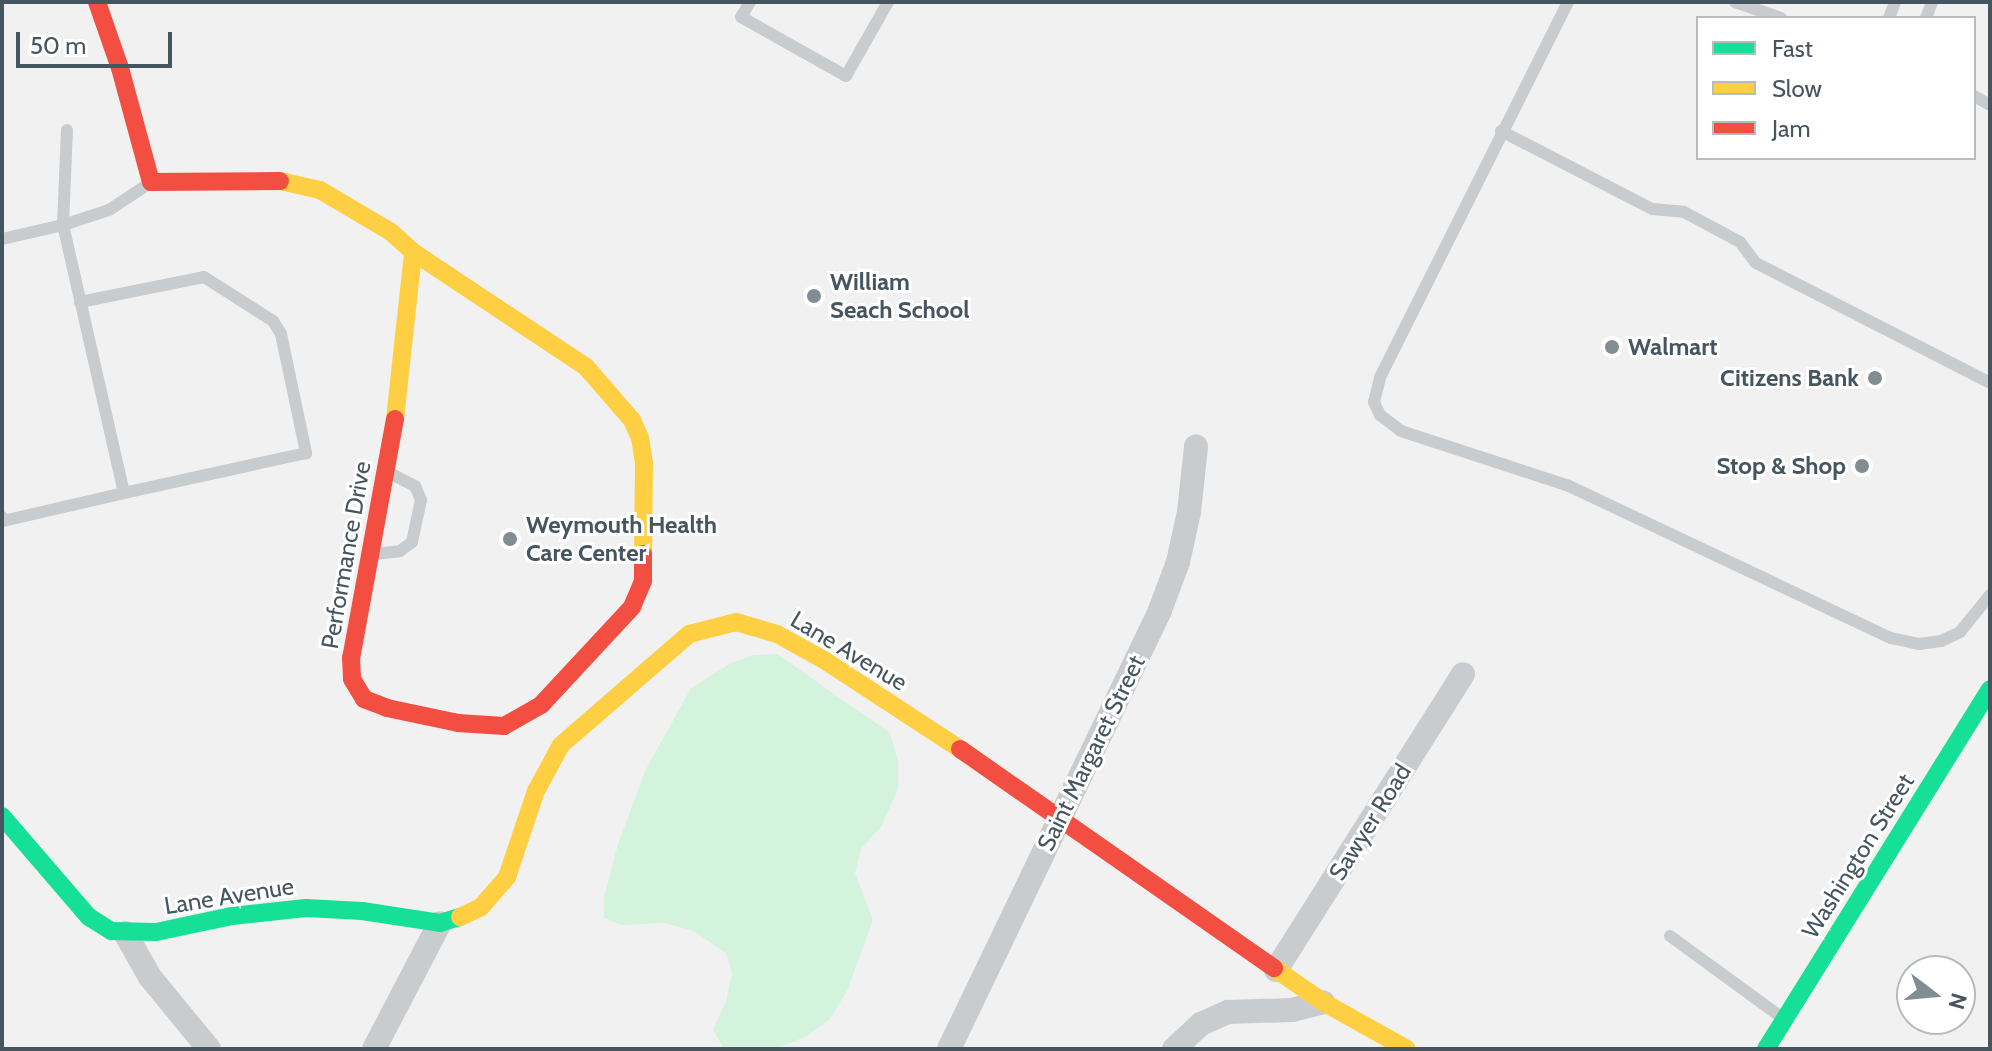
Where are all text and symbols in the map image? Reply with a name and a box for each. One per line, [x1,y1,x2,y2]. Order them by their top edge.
scale bar [20,16,176,66]
legend [1696,16,1976,160]
text: 50 m [30,31,86,60]
text: Fast [1772,34,1813,63]
text: Slow [1772,74,1822,103]
text: Jam [1772,114,1810,143]
place label: William Seach School [830,268,970,324]
marker: William Seach School [805,287,823,305]
place label: Walmart [1628,333,1717,361]
marker: Walmart [1603,338,1621,356]
place label: Citizens Bank [1720,364,1859,392]
marker: Citizens Bank [1866,369,1884,387]
place label: Stop & Shop [1716,452,1846,480]
marker: Stop & Shop [1853,457,1871,475]
street label: Performance Drive [315,459,377,651]
place label: Weymouth Health Care Center [526,511,717,567]
marker: Weymouth Health Care Center [501,530,519,548]
street label: Lane Avenue [786,605,912,697]
street label: Saint Margaret Street [1031,651,1151,855]
street label: Sawyer Road [1323,758,1417,886]
street label: Washington Street [1796,769,1920,943]
street label: Lane Avenue [162,872,296,920]
north arrow [1896,955,1976,1035]
text: N [1943,990,1973,1012]

